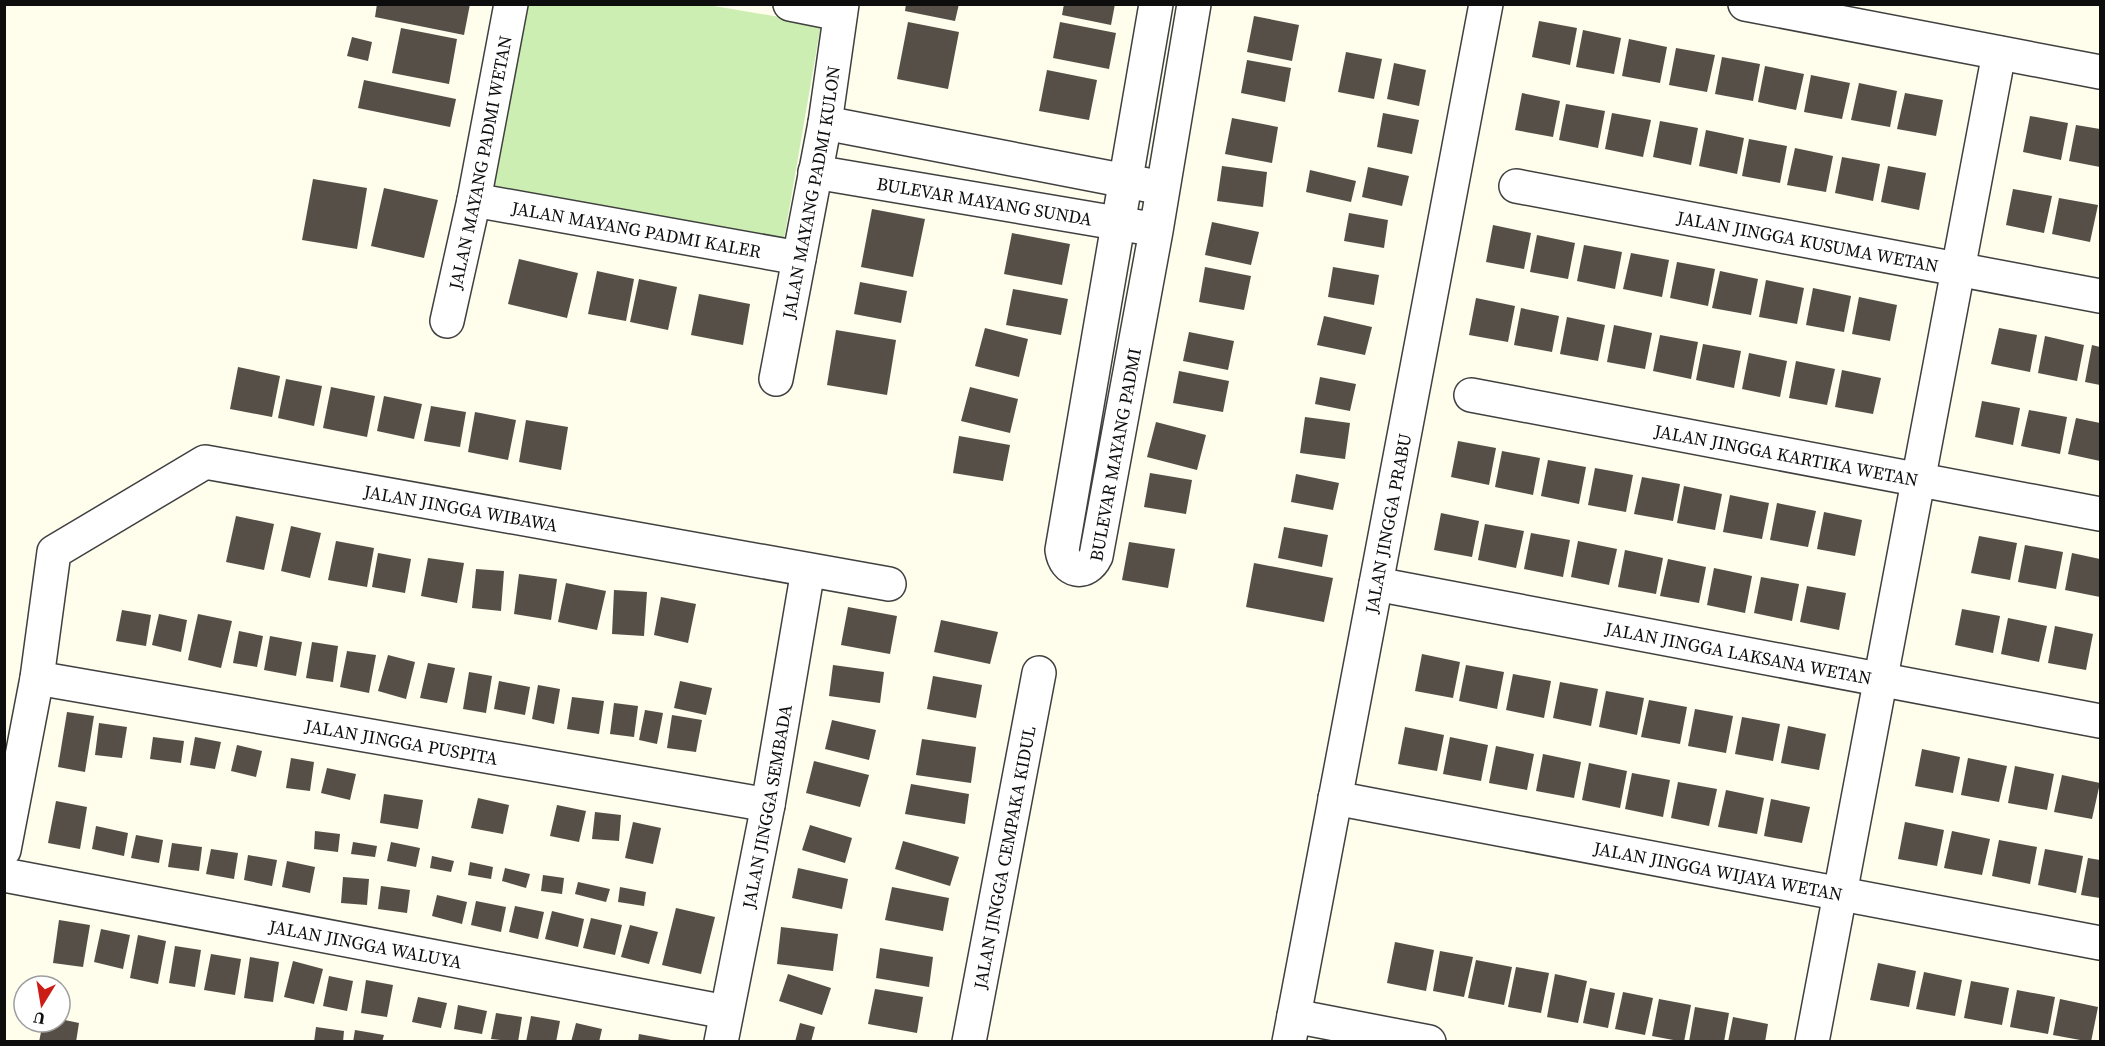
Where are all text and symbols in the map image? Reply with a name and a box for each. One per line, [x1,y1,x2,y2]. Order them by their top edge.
street label: JALAN MAYANG PADMI WETAN [442,33,517,293]
street label: JALAN MAYANG PADMI KULON [775,64,846,322]
street label: BULEVAR MAYANG SUNDA [875,170,1094,231]
street label: JALAN MAYANG PADMI KALER [509,194,763,264]
street label: JALAN JINGGA KUSUMA WETAN [1674,204,1941,278]
street label: BULEVAR MAYANG PADMI [1083,346,1147,563]
street label: JALAN JINGGA KARTIKA WETAN [1651,417,1920,492]
street label: JALAN JINGGA PRABU [1358,431,1417,616]
street label: JALAN JINGGA WIBAWA [361,478,560,537]
street label: JALAN JINGGA LAKSANA WETAN [1602,615,1874,690]
street label: JALAN JINGGA SEMBADA [735,702,797,912]
street label: JALAN JINGGA PUSPITA [302,712,500,770]
street label: JALAN JINGGA CEMPAKA KIDUL [967,724,1041,992]
street label: JALAN JINGGA WIJAYA WETAN [1591,835,1845,906]
street label: JALAN JINGGA WALUYA [266,913,464,974]
north arrow [12,974,72,1034]
text: U [31,1007,47,1031]

